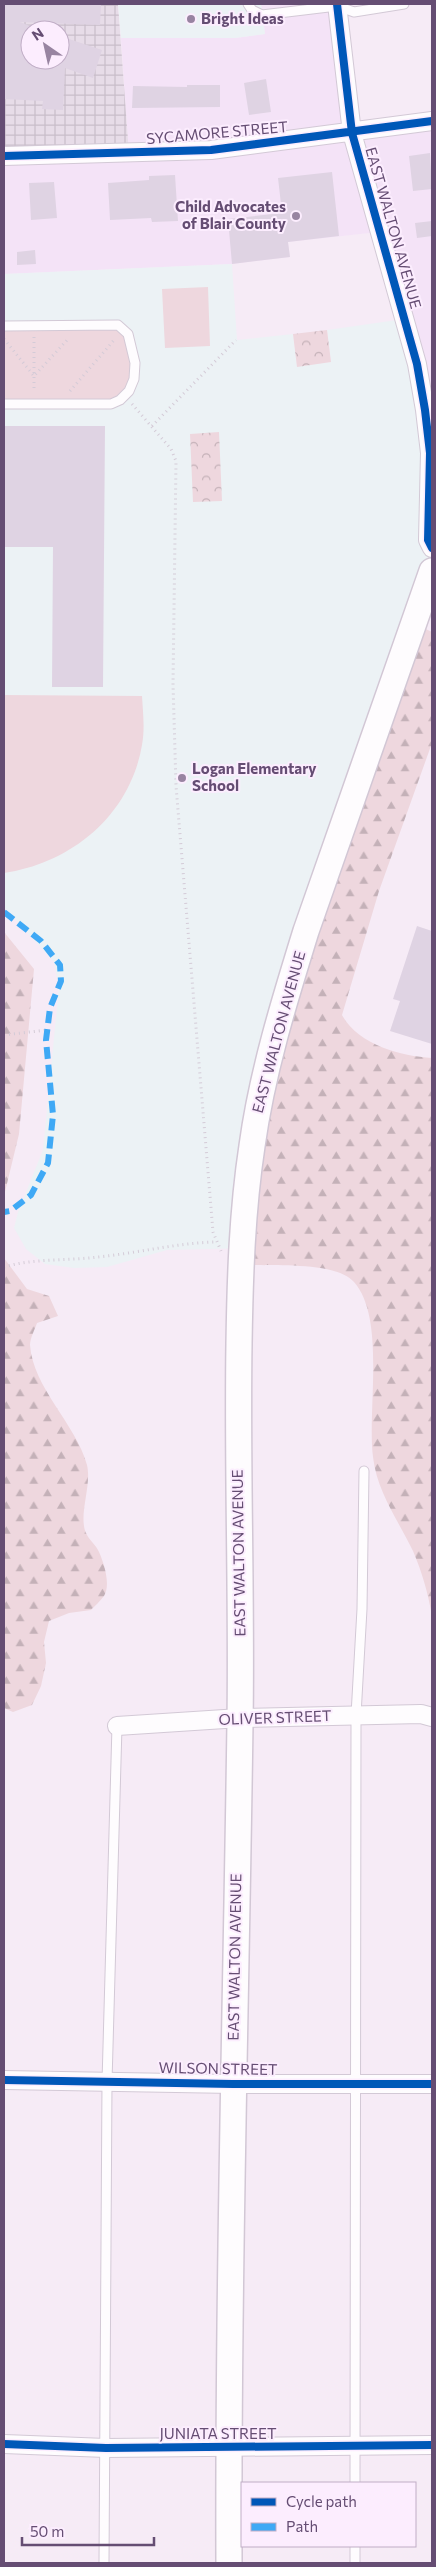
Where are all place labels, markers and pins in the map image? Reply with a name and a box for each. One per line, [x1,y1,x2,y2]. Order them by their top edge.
place label: Bright Ideas [201,9,284,27]
marker: Bright Ideas [185,13,197,25]
place label: Child Advocates of Blair County [175,197,287,232]
marker: Child Advocates of Blair County [290,210,302,222]
place label: Logan Elementary School [192,759,317,794]
marker: Logan Elementary School [176,772,188,784]

